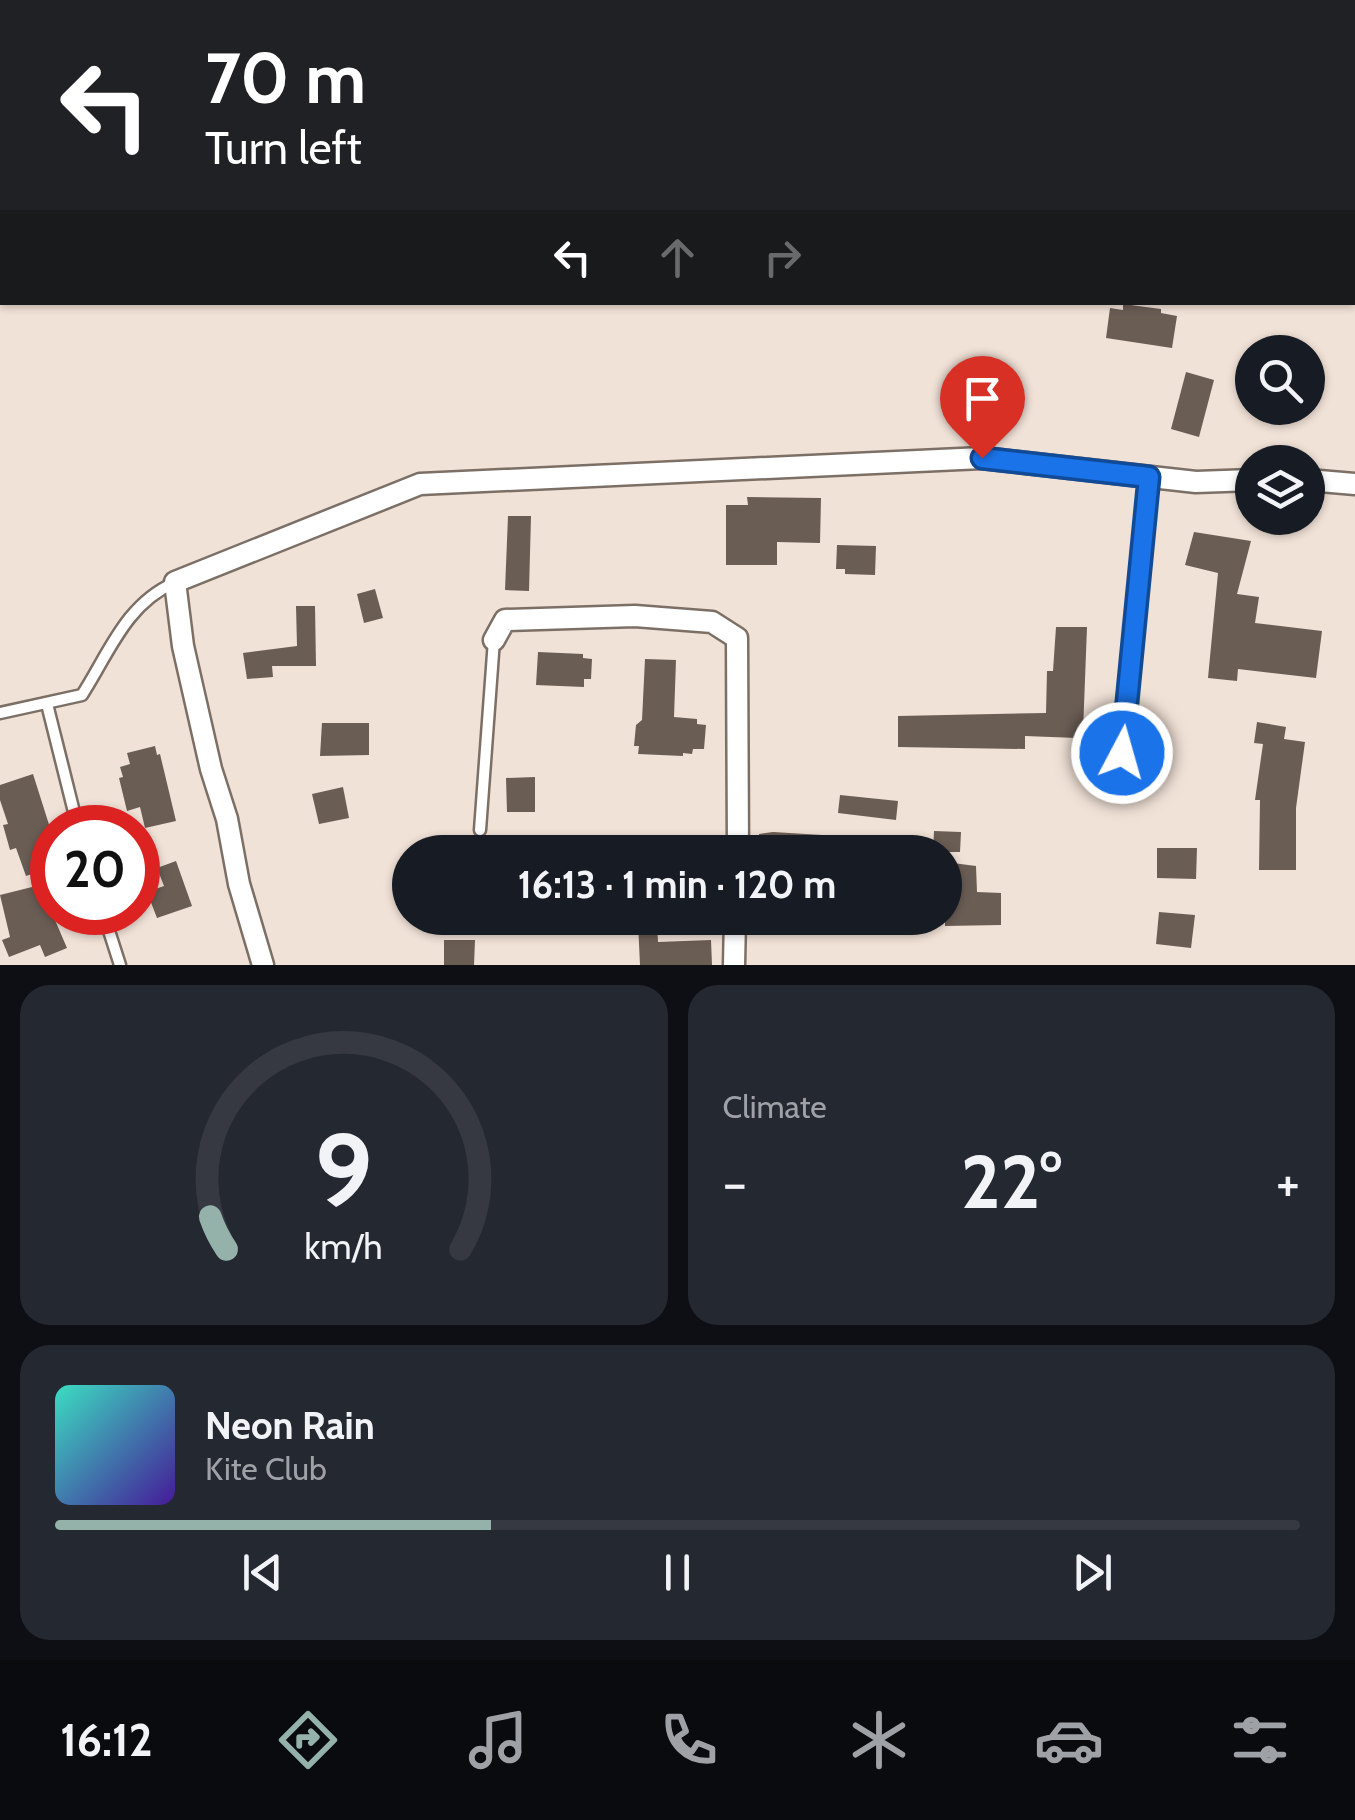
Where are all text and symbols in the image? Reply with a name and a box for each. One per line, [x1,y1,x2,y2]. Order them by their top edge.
text: 70 m [205,35,366,121]
icon: left [40,40,170,170]
text: Turn left [205,121,362,175]
icon: left [545,230,600,285]
icon: ahead [650,230,705,285]
icon: right [755,230,810,285]
map controls [1235,335,1325,535]
button: search [1235,335,1325,425]
pin [940,356,1025,459]
icon: arrive [955,371,1010,426]
button: layers [1235,445,1325,535]
position arrow [1070,701,1174,805]
speed limit sign: 20 [30,805,160,935]
text: 16:13 · 1 min · 120 m [518,861,836,908]
text: Climate [723,1087,827,1126]
text: 9 [315,1107,373,1233]
text: 22° [961,1136,1062,1227]
text: − [723,1149,747,1216]
text: + [1276,1149,1300,1216]
text: km/h [305,1225,383,1268]
text: Neon Rain [205,1402,375,1449]
text: Kite Club [205,1449,327,1488]
icon: previous [235,1545,290,1600]
icon: pause [650,1545,705,1600]
icon: next [1065,1545,1120,1600]
icon: directions [273,1705,343,1775]
icon: music [463,1705,533,1775]
icon: phone [654,1705,724,1775]
icon: climate [844,1705,914,1775]
icon: car [1034,1705,1104,1775]
icon: filters [1225,1705,1295,1775]
text: 16:12 [60,1713,152,1767]

